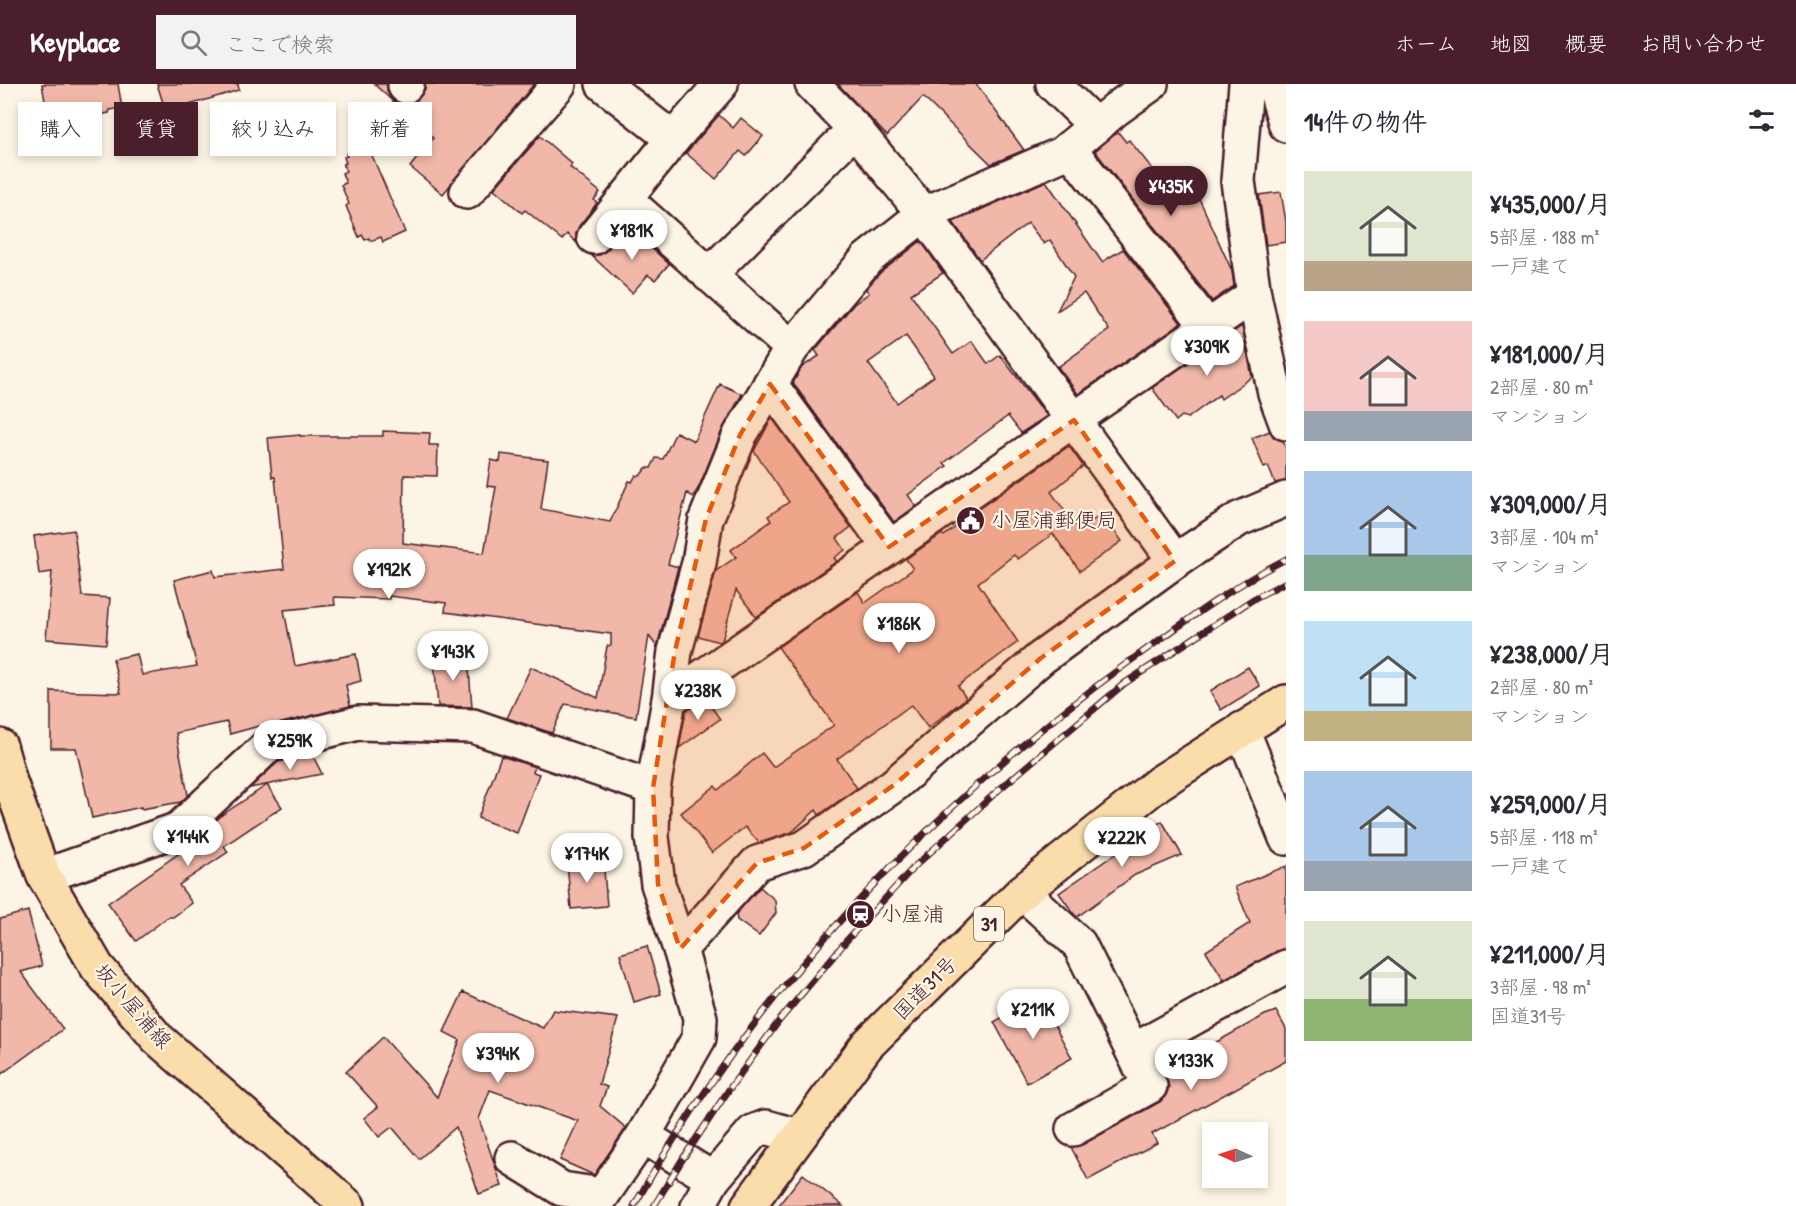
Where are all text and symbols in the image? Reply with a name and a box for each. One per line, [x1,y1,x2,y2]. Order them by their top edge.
search box [156,15,576,69]
text: Keyplace [30,23,120,61]
icon: search [177,26,210,59]
text: ここで検索 [225,29,335,59]
text: ホーム [1395,29,1457,58]
text: 地図 [1490,29,1532,58]
text: 概要 [1565,29,1607,58]
text: お問い合わせ [1640,29,1766,58]
chip: 購入 [18,102,102,156]
chip: 賃貸 [114,102,198,156]
chip: 絞り込み [210,102,336,156]
chip: 新着 [348,102,432,156]
text: 14件の物件 [1304,104,1427,139]
icon: filters [1745,104,1778,137]
pin: ¥435K [1129,166,1213,217]
text: ¥435K [1149,172,1193,199]
text: ¥435,000/月 [1490,186,1612,221]
icon: home [1352,195,1424,267]
pin: ¥181K [590,210,674,261]
text: ¥181K [611,216,653,243]
text: 5部屋 · 188 m² [1490,223,1599,250]
text: 一戸建て [1490,252,1570,279]
pin: ¥309K [1165,326,1249,377]
text: ¥309K [1185,332,1230,359]
text: ¥181,000/月 [1490,336,1609,371]
icon: home [1352,345,1424,417]
text: 2部屋 · 80 m² [1490,373,1593,400]
text: マンション [1490,402,1589,429]
text: ¥309,000/月 [1490,486,1612,521]
icon: home [1352,495,1424,567]
public building icon: 小屋浦郵便局 [954,504,986,536]
place label: 小屋浦郵便局 [991,505,1117,534]
text: 3部屋 · 104 m² [1490,523,1599,550]
pin: ¥192K [347,549,431,600]
text: マンション [1490,552,1589,579]
text: ¥192K [367,555,411,582]
pin: ¥186K [857,603,941,654]
text: ¥186K [877,609,921,636]
pin: ¥143K [411,631,495,682]
text: ¥238,000/月 [1490,636,1614,671]
text: ¥143K [431,637,475,664]
icon: home [1352,645,1424,717]
pin: ¥238K [656,670,740,721]
text: 2部屋 · 80 m² [1490,673,1593,700]
text: ¥238K [675,676,721,703]
text: マンション [1490,702,1589,729]
pin: ¥259K [248,720,332,771]
text: ¥259K [268,726,312,753]
text: ¥259,000/月 [1490,786,1612,821]
icon: home [1352,795,1424,867]
pin: ¥144K [146,816,230,867]
pin: ¥222K [1080,817,1164,868]
text: ¥144K [167,822,209,849]
text: ¥222K [1098,823,1146,850]
text: 5部屋 · 118 m² [1490,823,1598,850]
pin: ¥174K [545,833,629,884]
text: ¥174K [565,839,609,866]
text: 一戸建て [1490,852,1570,879]
station icon: 小屋浦 [844,898,876,930]
place label: 小屋浦 [881,899,944,928]
road number: 31 [974,907,1004,941]
text: ¥211,000/月 [1490,936,1610,971]
icon: home [1352,945,1424,1017]
street label: 国道31号 [886,949,963,1026]
street label: 坂小屋浦線 [88,957,179,1055]
text: 3部屋 · 98 m² [1490,973,1591,1000]
pin: ¥211K [991,989,1075,1040]
text: ¥211K [1011,995,1055,1022]
text: 国道31号 [1490,1002,1566,1029]
pin: ¥394K [456,1033,540,1084]
text: ¥394K [476,1039,520,1066]
pin: ¥133K [1149,1040,1233,1091]
text: ¥133K [1169,1046,1213,1073]
north arrow [1202,1122,1268,1188]
map controls [1202,1122,1268,1188]

